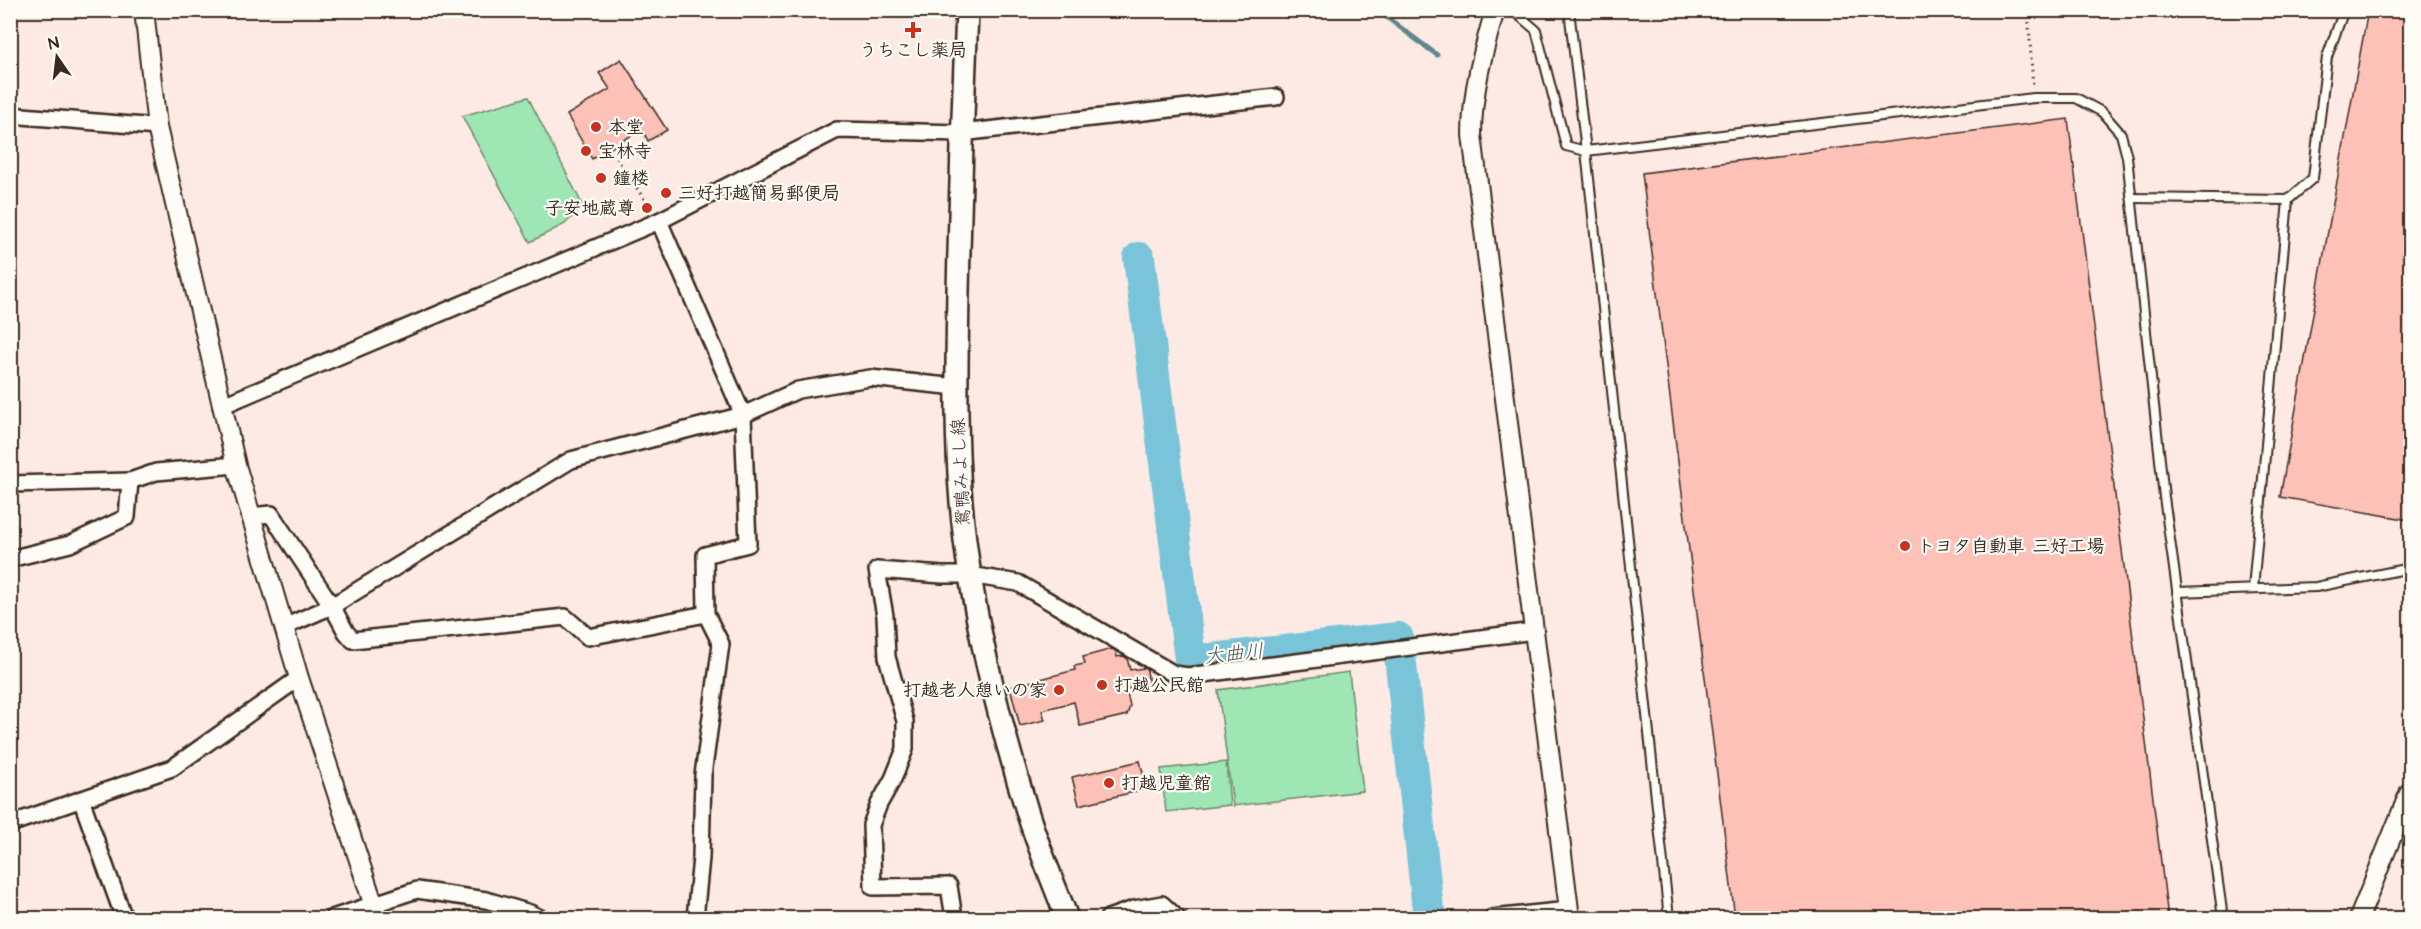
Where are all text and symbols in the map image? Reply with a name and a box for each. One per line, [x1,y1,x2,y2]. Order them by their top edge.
marker: うちこし薬局 [906,23,920,37]
north arrow [27,27,87,87]
text: N [46,32,61,55]
place label: うちこし薬局 [859,38,967,63]
place label: 本堂 [608,115,644,140]
marker: 本堂 [589,120,603,134]
place label: 宝林寺 [598,139,652,164]
marker: 宝林寺 [579,144,593,158]
place label: 鐘楼 [613,166,649,191]
marker: 鐘楼 [594,171,608,185]
place label: 三好打越簡易郵便局 [678,181,840,206]
marker: 三好打越簡易郵便局 [659,186,673,200]
place label: 子安地蔵尊 [545,196,635,221]
marker: 子安地蔵尊 [640,201,654,215]
street label: 鴛鴨みよし線 [946,417,976,527]
place label: トヨタ自動車 三好工場 [1917,534,2104,559]
marker: トヨタ自動車 三好工場 [1898,539,1912,553]
water label: 大曲川 [1203,637,1265,671]
place label: 打越公民館 [1114,673,1204,698]
place label: 打越老人憩いの家 [903,678,1047,703]
marker: 打越公民館 [1095,678,1109,692]
marker: 打越老人憩いの家 [1052,683,1066,697]
place label: 打越児童館 [1121,771,1211,796]
marker: 打越児童館 [1102,776,1116,790]

